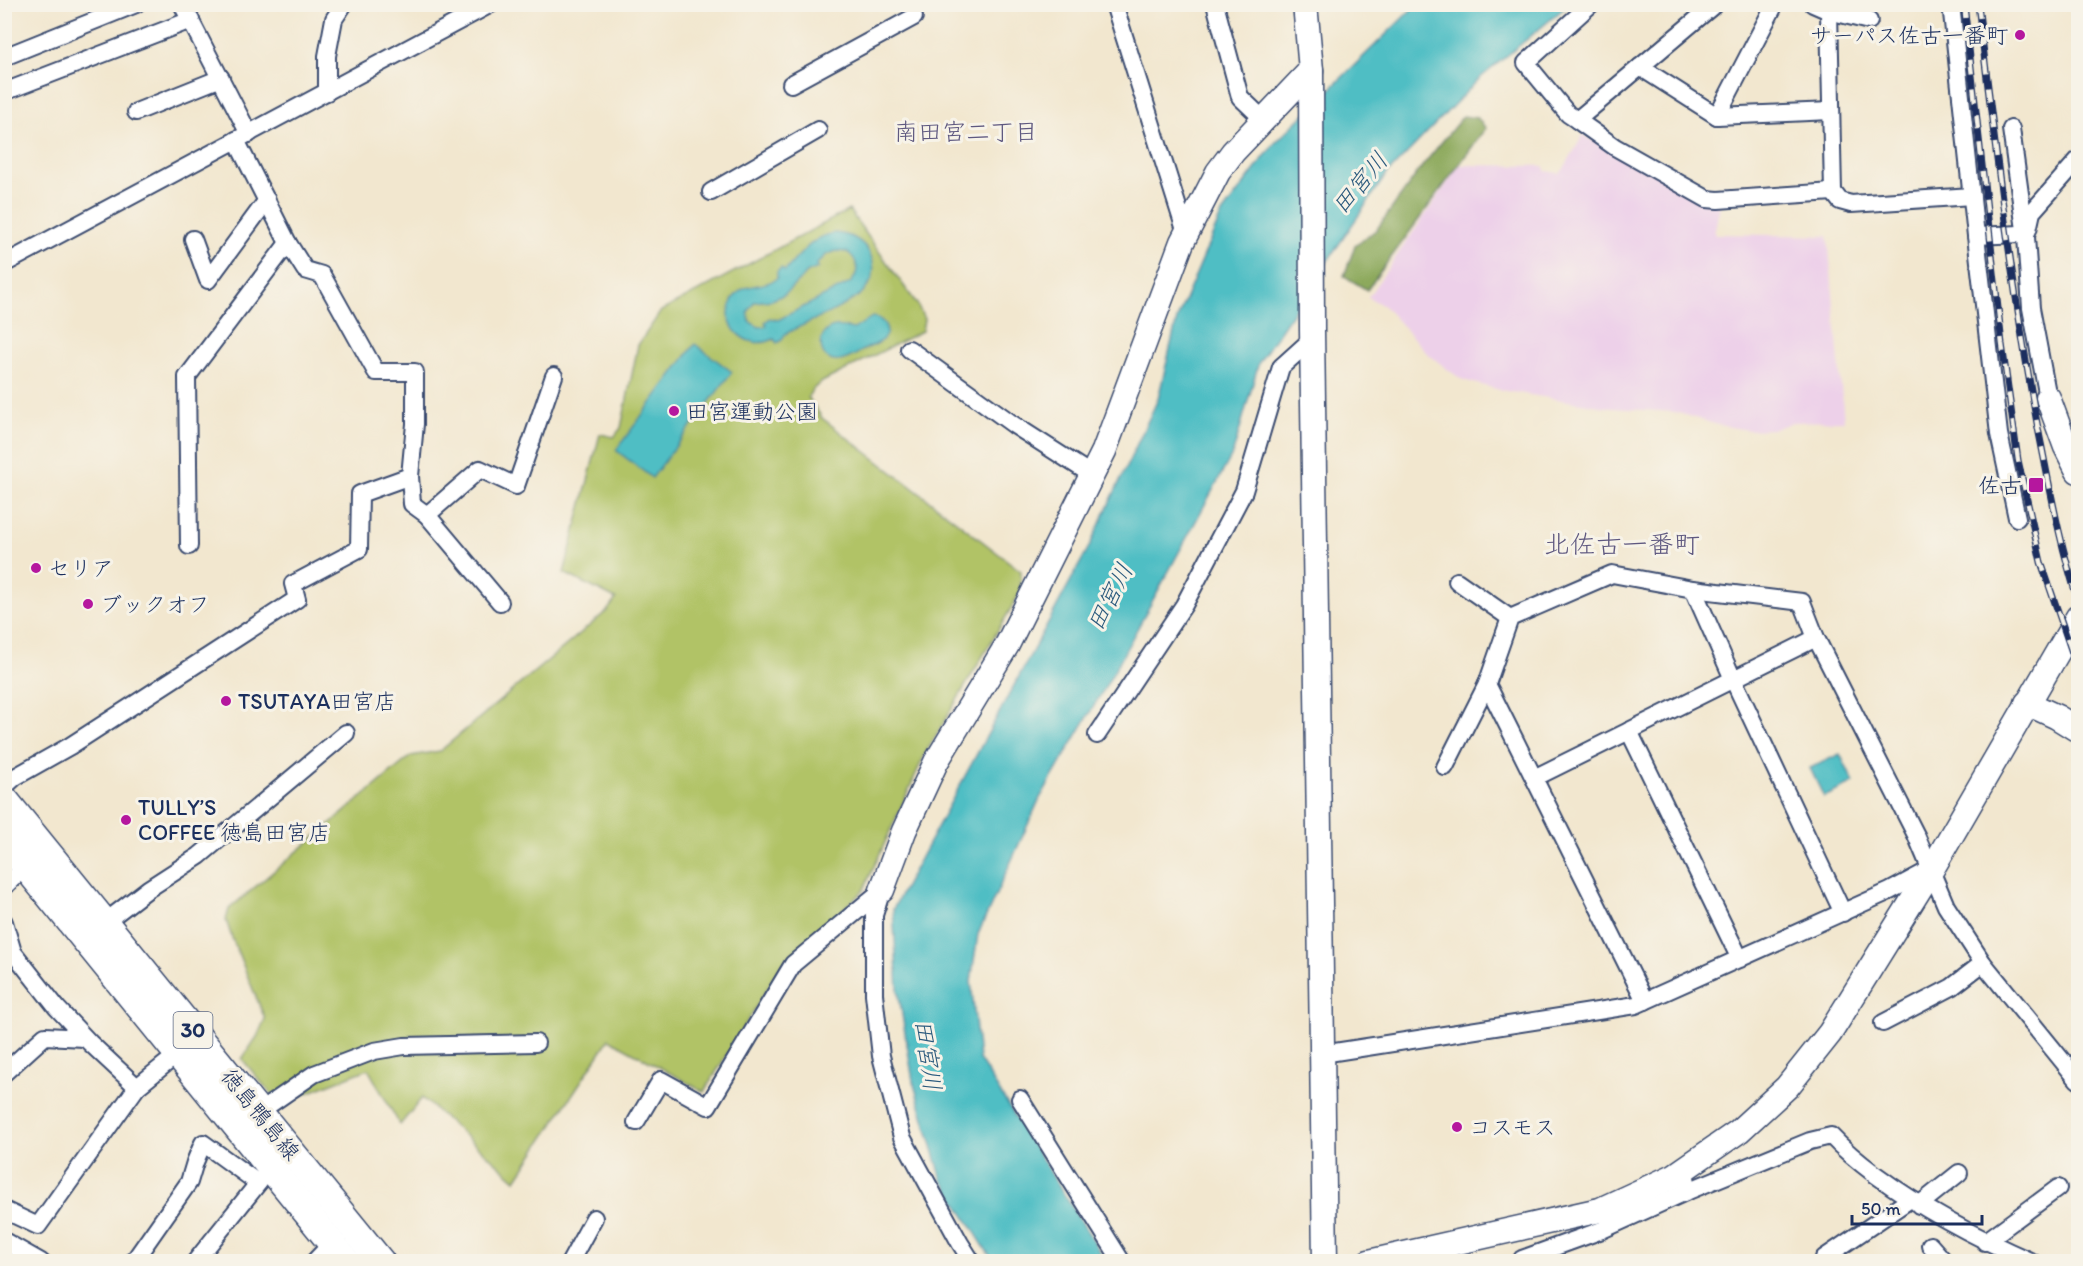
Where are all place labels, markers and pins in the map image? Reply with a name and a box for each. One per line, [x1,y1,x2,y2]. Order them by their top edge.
place label: サーパス佐古一番町 [1810,22,2008,49]
marker: サーパス佐古一番町 [2013,28,2027,42]
place label: 田宮運動公園 [686,398,818,425]
marker: 田宮運動公園 [667,404,681,418]
place label: 佐古 [1978,472,2022,499]
marker: 佐古 [2027,476,2045,494]
place label: セリア [48,555,114,582]
marker: セリア [29,561,43,575]
place label: ブックオフ [100,591,210,618]
marker: ブックオフ [81,597,95,611]
place label: TSUTAYA田宮店 [238,688,396,715]
marker: TSUTAYA田宮店 [219,694,233,708]
place label: TULLY’S COFFEE 徳島田宮店 [138,794,330,846]
marker: TULLY’S COFFEE 徳島田宮店 [119,813,133,827]
place label: コスモス [1469,1114,1556,1141]
marker: コスモス [1450,1120,1464,1134]

